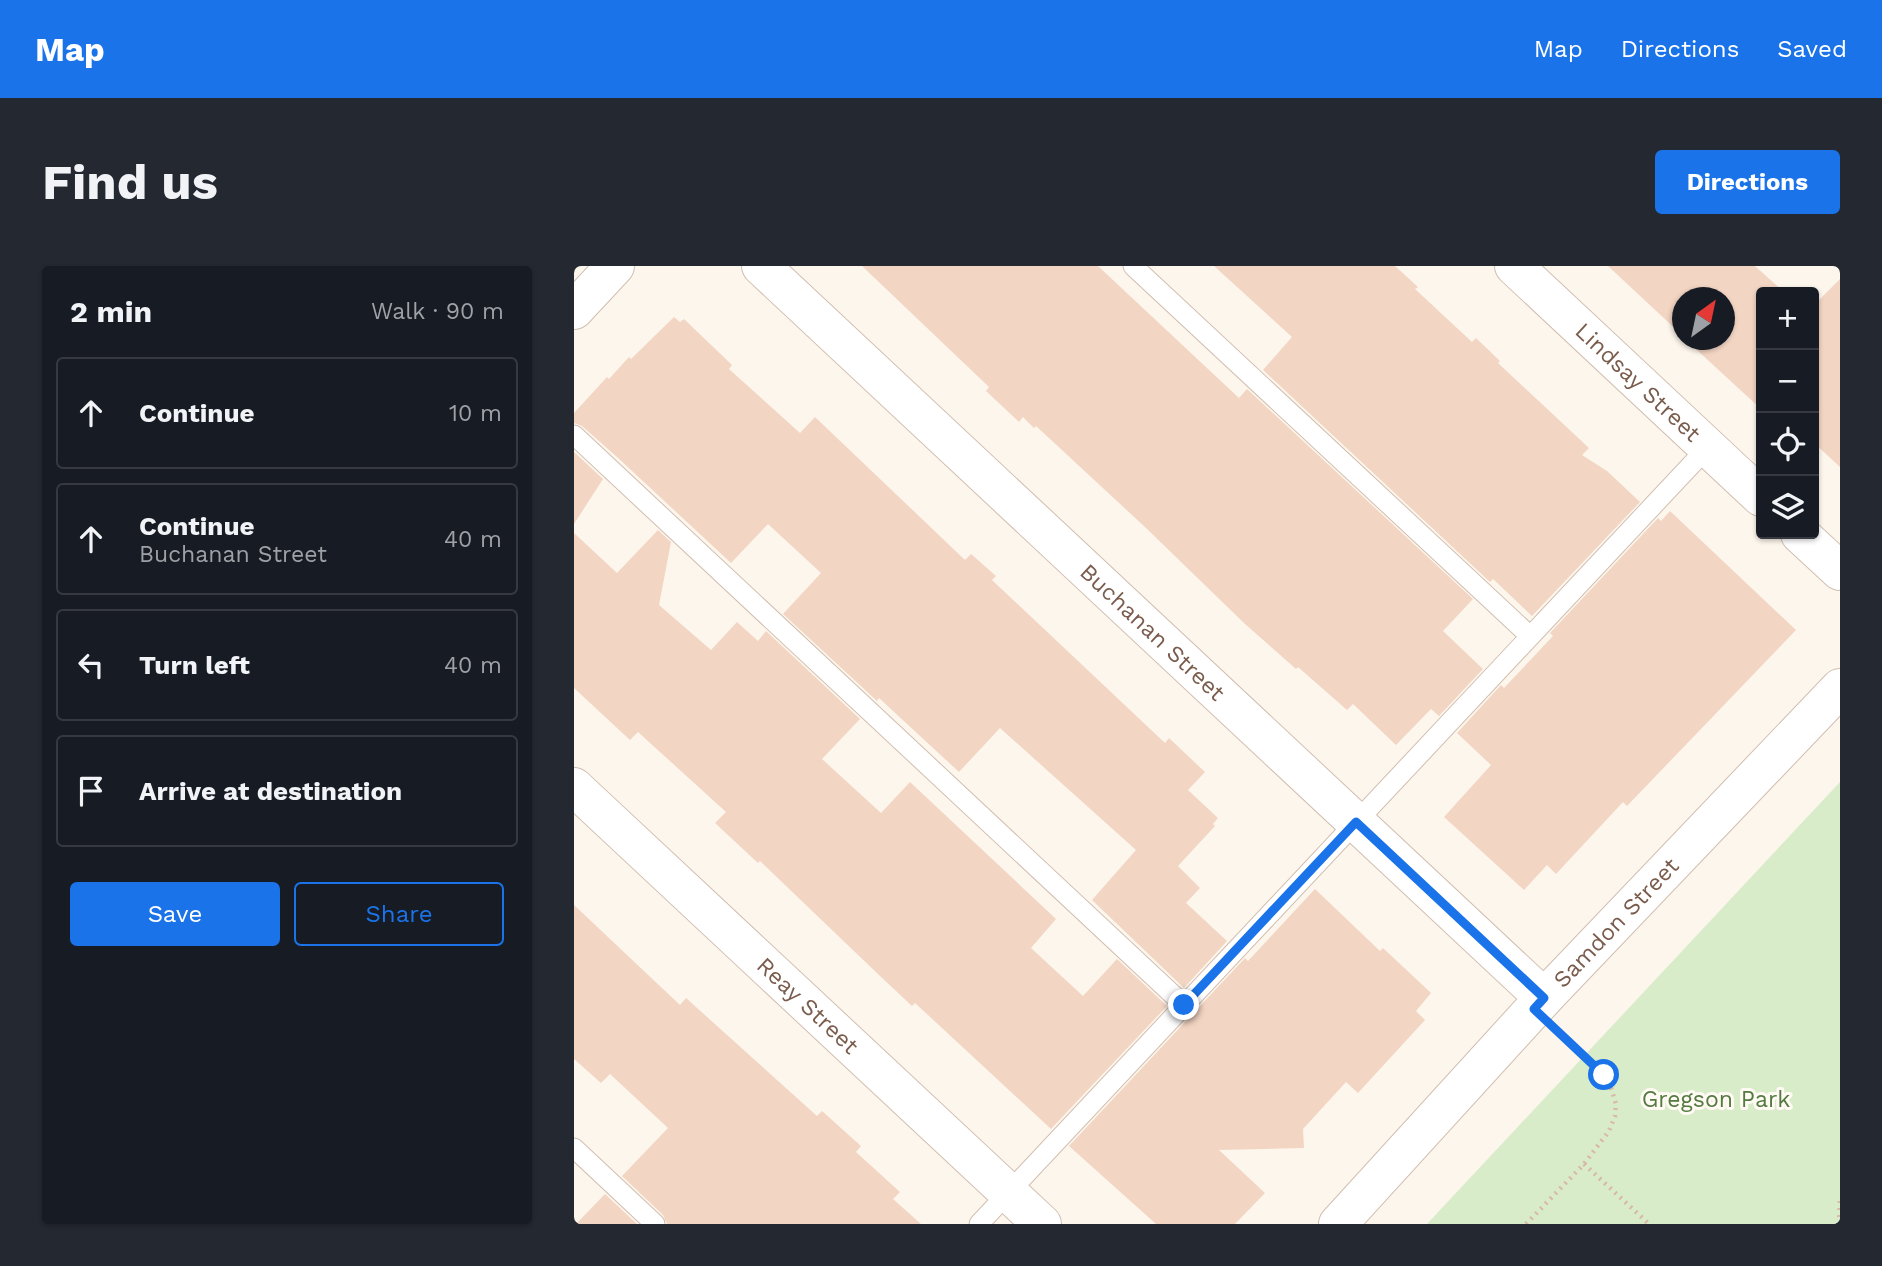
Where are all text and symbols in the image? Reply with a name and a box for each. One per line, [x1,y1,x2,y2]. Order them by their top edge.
text: Map [35,30,105,69]
text: Map [1534,35,1583,63]
text: Directions [1621,35,1739,63]
text: Saved [1777,35,1847,63]
button: Directions [1655,150,1840,214]
text: Find us [42,153,218,211]
north arrow [1672,287,1735,350]
map controls [1756,287,1819,539]
button: + [1756,287,1819,350]
text: 2 min [70,294,152,329]
text: Walk · 90 m [371,298,504,325]
street label: Lindsay Street [1570,317,1707,447]
button: − [1756,350,1819,413]
icon: ahead [72,394,110,432]
text: Continue [139,398,255,428]
text: 10 m [449,400,502,427]
button: locate [1756,413,1819,476]
button: layers [1756,476,1819,539]
text: Continue [139,511,255,541]
icon: ahead [72,520,110,558]
text: 40 m [444,526,502,553]
text: Buchanan Street [139,541,327,568]
street label: Buchanan Street [1075,558,1231,706]
icon: left [72,646,110,684]
text: Turn left [139,650,250,680]
text: 40 m [444,652,502,679]
icon: arrive [72,772,110,810]
text: Arrive at destination [139,776,402,806]
street label: Samdon Street [1548,852,1684,993]
button: Save [70,882,280,946]
button: Share [294,882,504,946]
street label: Reay Street [752,952,864,1060]
route end [1168,989,1199,1020]
route start [1588,1059,1619,1090]
park label: Gregson Park [1642,1086,1790,1113]

